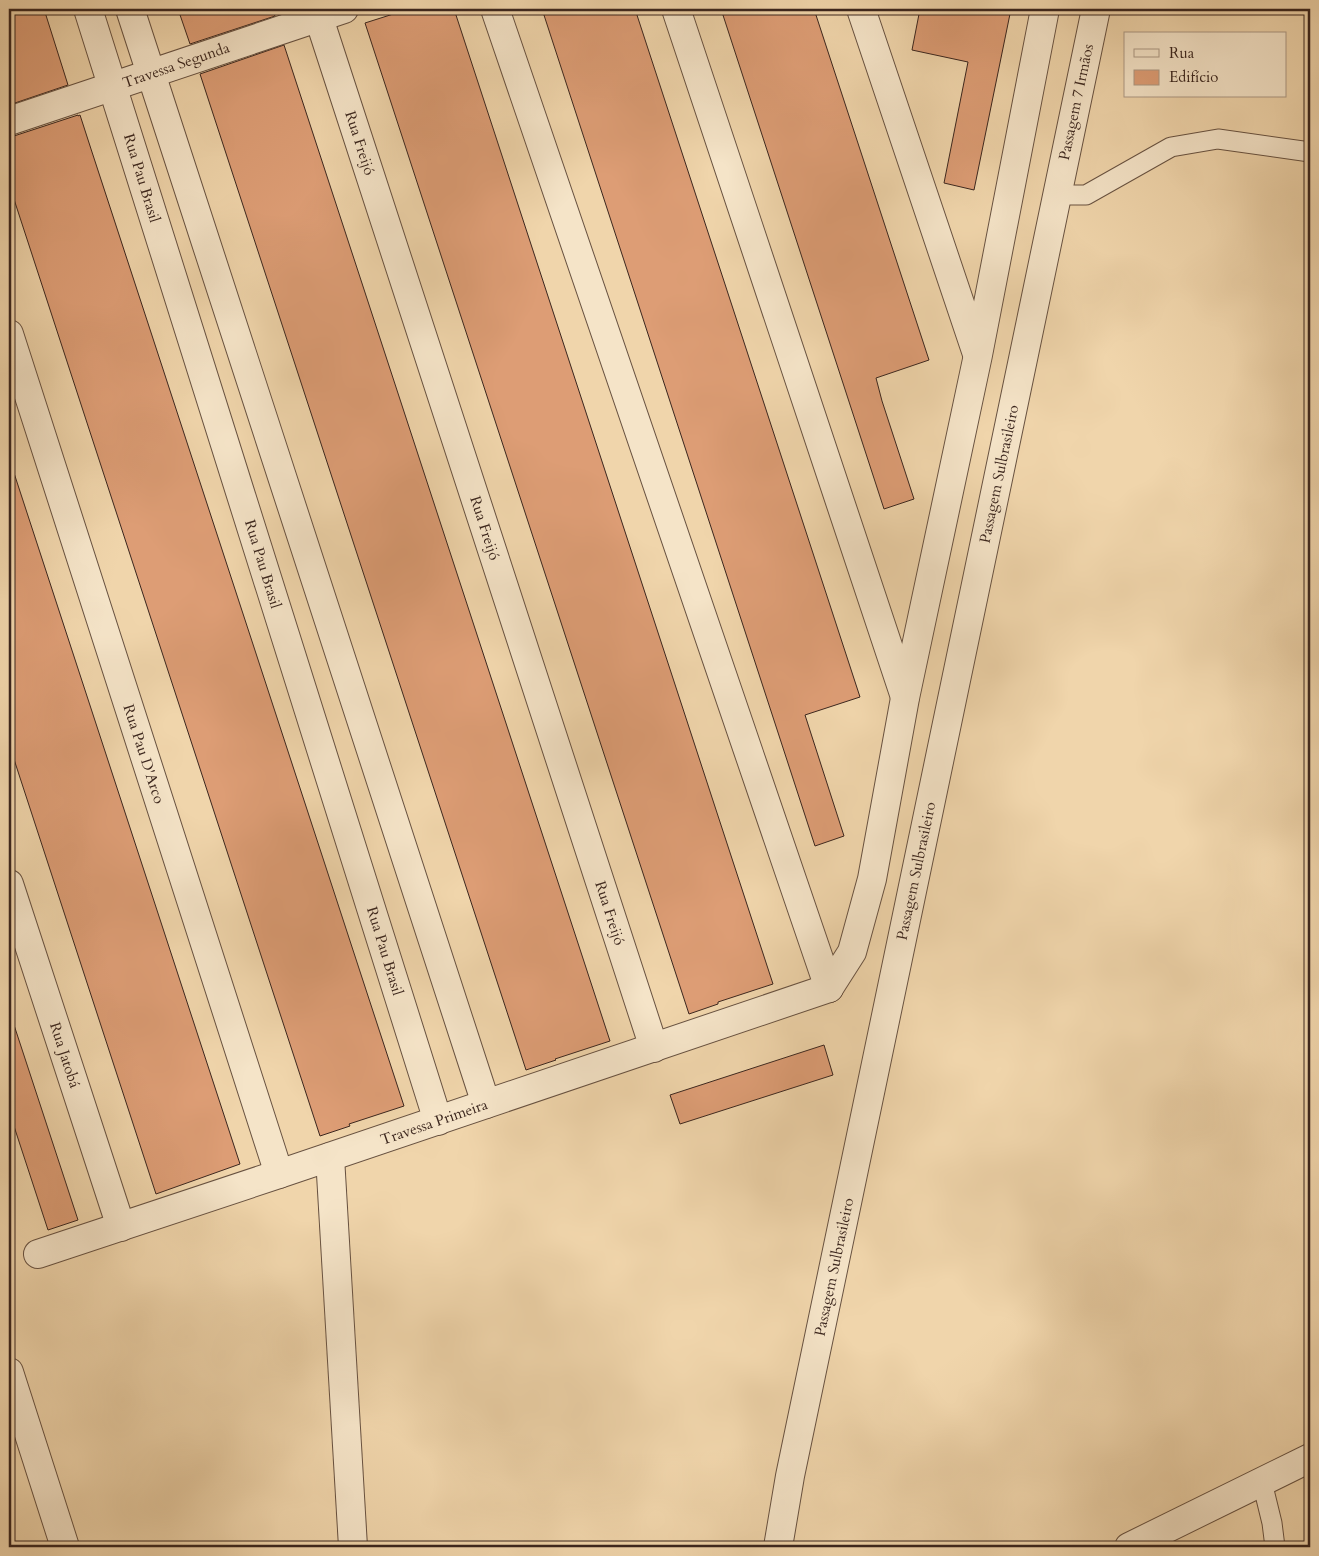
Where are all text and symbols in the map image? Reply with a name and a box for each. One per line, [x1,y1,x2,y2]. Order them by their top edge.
legend [1124,32,1286,98]
street label: Travessa Segunda [120,37,233,93]
street label: Passagem 7 Irmãos [1054,42,1098,162]
text: Rua [1169,43,1195,63]
text: Edifício [1169,67,1218,87]
street label: Rua Freijó [340,108,380,178]
street label: Rua Pau Brasil [119,131,165,225]
street label: Passagem Sulbrasileiro [975,403,1023,545]
street label: Rua Freijó [465,493,505,563]
street label: Rua Pau Brasil [240,517,286,611]
street label: Rua Pau D'Arco [119,702,169,806]
street label: Passagem Sulbrasileiro [892,800,940,942]
street label: Rua Freijó [590,878,630,948]
street label: Rua Pau Brasil [362,904,408,998]
street label: Rua Jatobá [45,1020,85,1091]
street label: Travessa Primeira [378,1094,491,1150]
street label: Passagem Sulbrasileiro [810,1196,858,1338]

